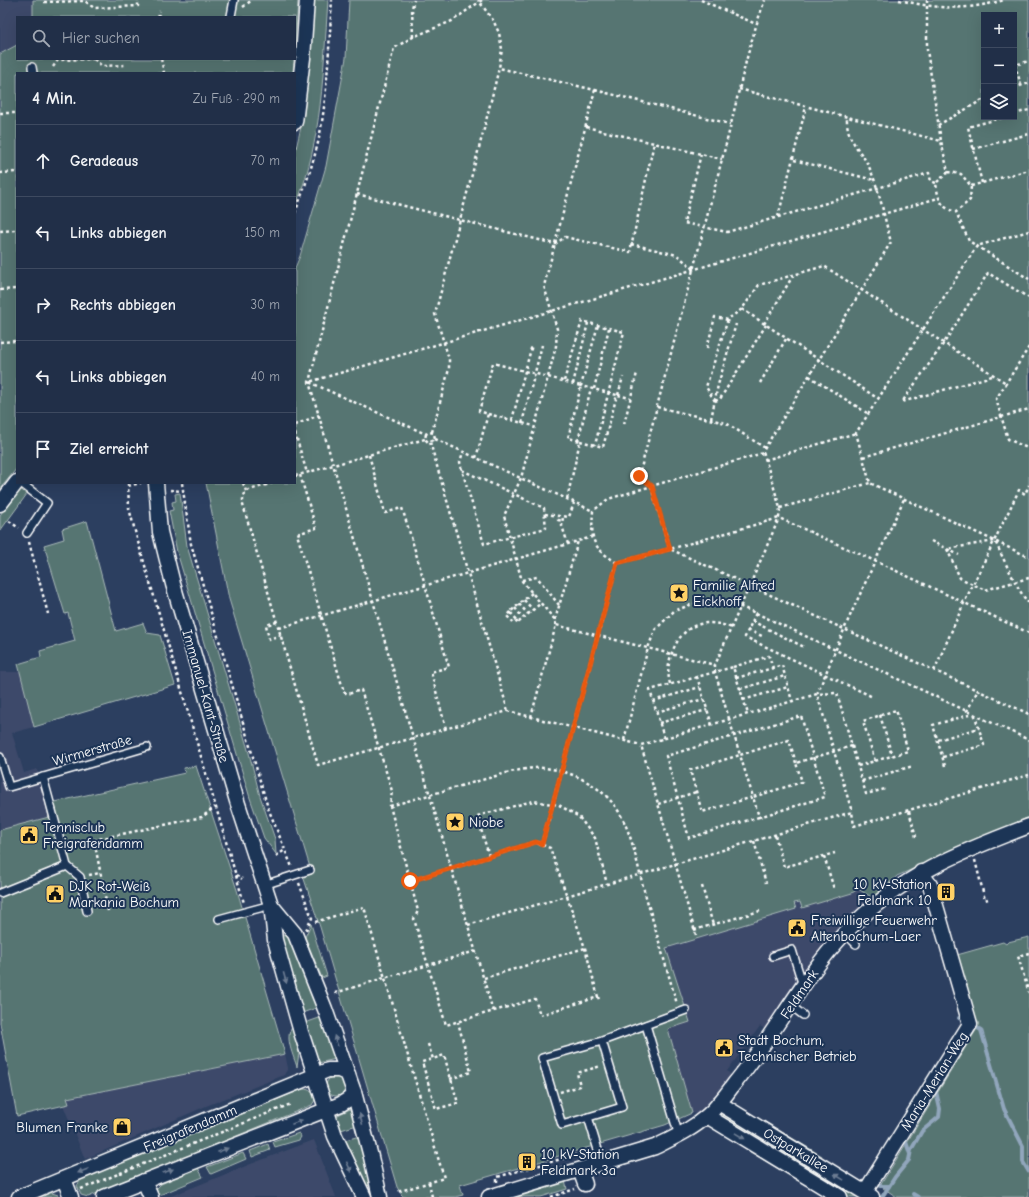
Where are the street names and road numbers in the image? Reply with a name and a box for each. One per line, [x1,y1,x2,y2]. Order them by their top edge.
street label: Immanuel-Kant-Straße [178,628,233,765]
street label: Wirmerstraße [51,731,134,770]
street label: Feldmark [777,966,822,1022]
street label: Maria-Merian-Weg [897,1028,972,1134]
street label: Freigrafendamm [141,1101,239,1156]
street label: Ostparkallee [760,1124,831,1176]

